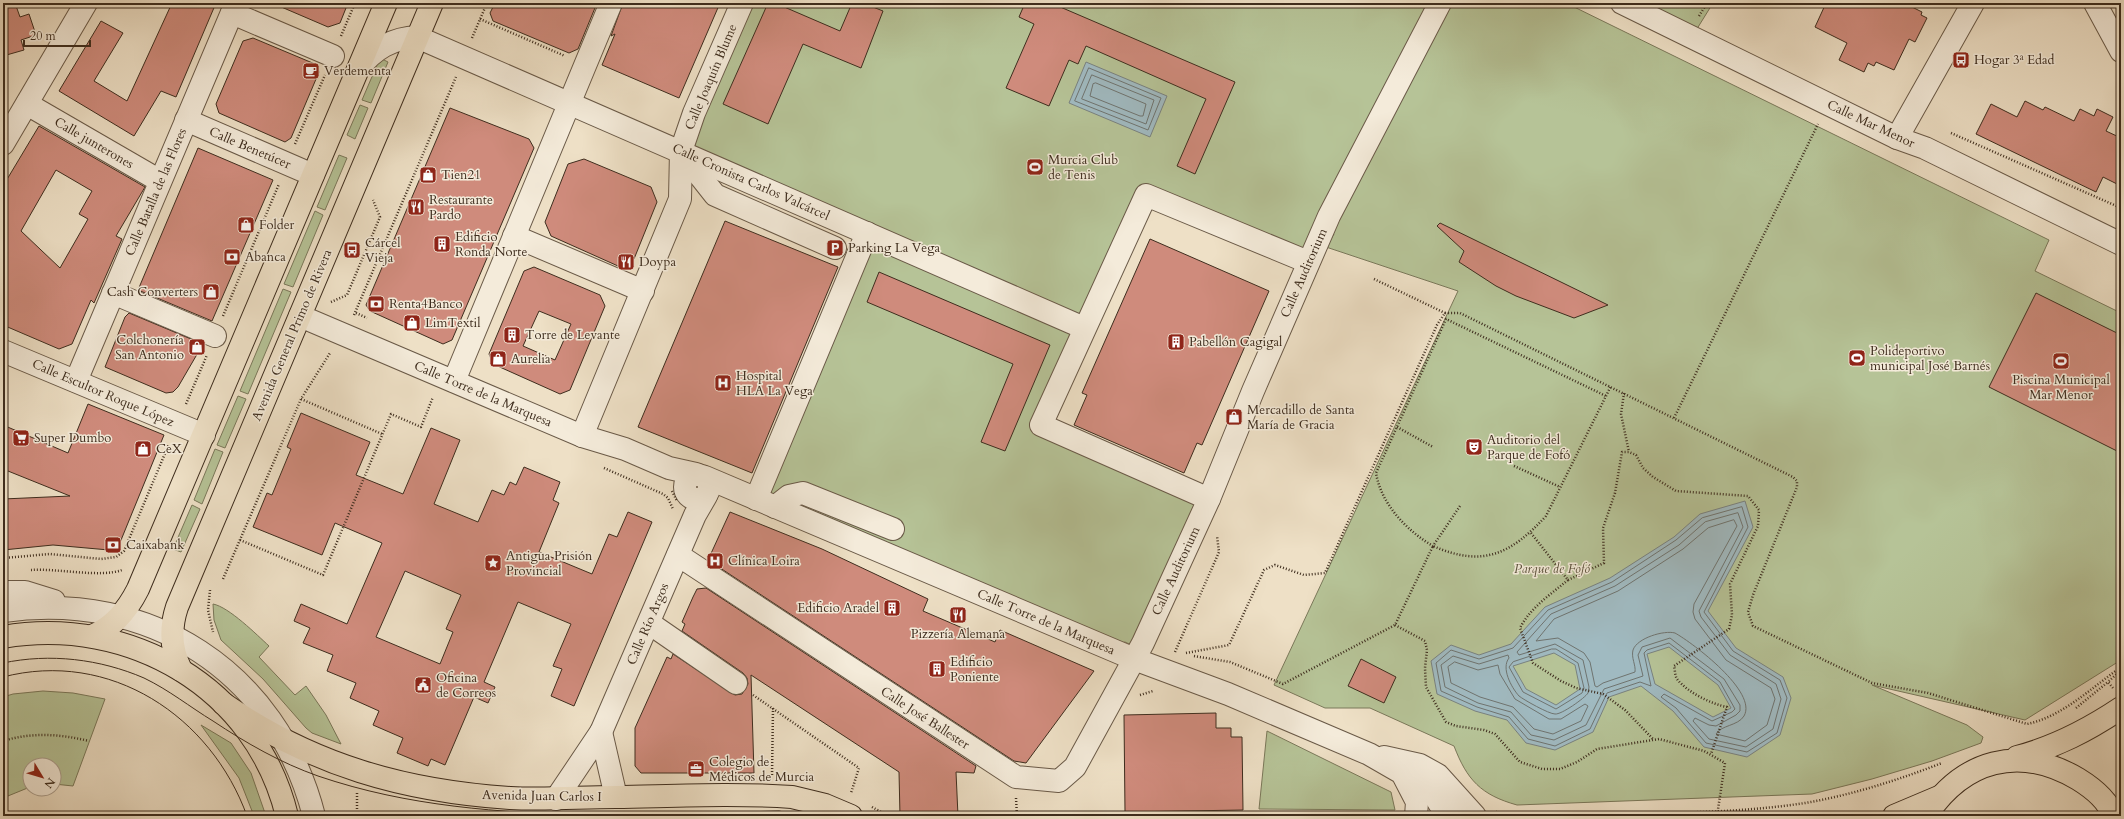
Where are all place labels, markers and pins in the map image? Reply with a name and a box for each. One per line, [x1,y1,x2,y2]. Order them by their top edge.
bus stop icon: Hogar 3ª Edad [1951,50,1971,70]
place label: Hogar 3ª Edad [1974,51,2054,69]
cafe icon: Verdementa [301,61,321,81]
place label: Verdementa [324,62,391,80]
place label: Murcia Club de Tenis [1048,151,1118,184]
sports icon: Murcia Club de Tenis [1025,157,1045,177]
shop icon: Tien21 [418,165,438,185]
place label: Tien21 [441,166,481,184]
place label: Restaurante Pardo [429,191,493,224]
restaurant icon: Restaurante Pardo [406,197,426,217]
shop icon: Folder [236,215,256,235]
place label: Folder [259,216,295,234]
place label: Edificio Ronda Norte [455,228,527,261]
place label: Cárcel Vieja [365,234,401,267]
building icon: Edificio Ronda Norte [432,234,452,254]
parking icon: Parking La Vega [825,238,845,258]
place label: Parking La Vega [848,239,941,257]
bus stop icon: Cárcel Vieja [342,240,362,260]
bank icon: Abanca [222,247,242,267]
place label: Abanca [245,248,286,266]
restaurant icon: Doypa [616,252,636,272]
place label: Doypa [639,253,676,271]
shop icon: Cash Converters [201,282,221,302]
place label: Cash Converters [107,283,198,301]
bank icon: Renta4Banco [366,294,386,314]
place label: Renta4Banco [389,295,462,313]
shop icon: LimTextil [402,313,422,333]
place label: LimTextil [425,314,481,332]
building icon: Torre de Levante [502,325,522,345]
place label: Torre de Levante [525,326,620,344]
place label: Colchonería San Antonio [115,331,184,364]
building icon: Pabellón Cagigal [1166,332,1186,352]
place label: Pabellón Cagigal [1189,333,1283,351]
shop icon: Colchonería San Antonio [187,337,207,357]
place label: Polideportivo municipal José Barnés [1870,342,1990,375]
sports icon: Polideportivo municipal José Barnés [1847,348,1867,368]
shop icon: Aurelia [488,349,508,369]
place label: Aurelia [511,350,551,368]
sports icon: Piscina Municipal Mar Menor [2051,351,2071,371]
place label: Hospital HLA La Vega [736,367,813,400]
place label: Piscina Municipal Mar Menor [2012,371,2110,404]
hospital icon: Hospital HLA La Vega [713,373,733,393]
place label: Mercadillo de Santa María de Gracia [1247,401,1355,434]
shop icon: Mercadillo de Santa María de Gracia [1224,407,1244,427]
supermarket icon: Super Dumbo [11,428,31,448]
place label: Super Dumbo [34,429,111,447]
place label: Auditorio del Parque de Fofó [1487,431,1570,464]
theatre icon: Auditorio del Parque de Fofó [1464,437,1484,457]
shop icon: CeX [133,439,153,459]
place label: CeX [156,440,183,458]
bank icon: Caixabank [103,535,123,555]
place label: Caixabank [126,536,184,554]
place label: Antigua Prisión Provincial [506,547,593,580]
hospital icon: Clínica Loira [705,551,725,571]
place label: Clínica Loira [728,552,800,570]
place icon: Antigua Prisión Provincial [483,553,503,573]
building icon: Edificio Aradel [882,598,902,618]
place label: Edificio Aradel [797,599,880,617]
restaurant icon: Pizzería Alemana [948,605,968,625]
place label: Pizzería Alemana [911,625,1006,643]
place label: Edificio Poniente [950,653,999,686]
building icon: Edificio Poniente [927,659,947,679]
place label: Oficina de Correos [436,669,496,702]
public building icon: Oficina de Correos [413,675,433,695]
place label: Colegio de Médicos de Murcia [709,753,815,786]
office icon: Colegio de Médicos de Murcia [686,759,706,779]

